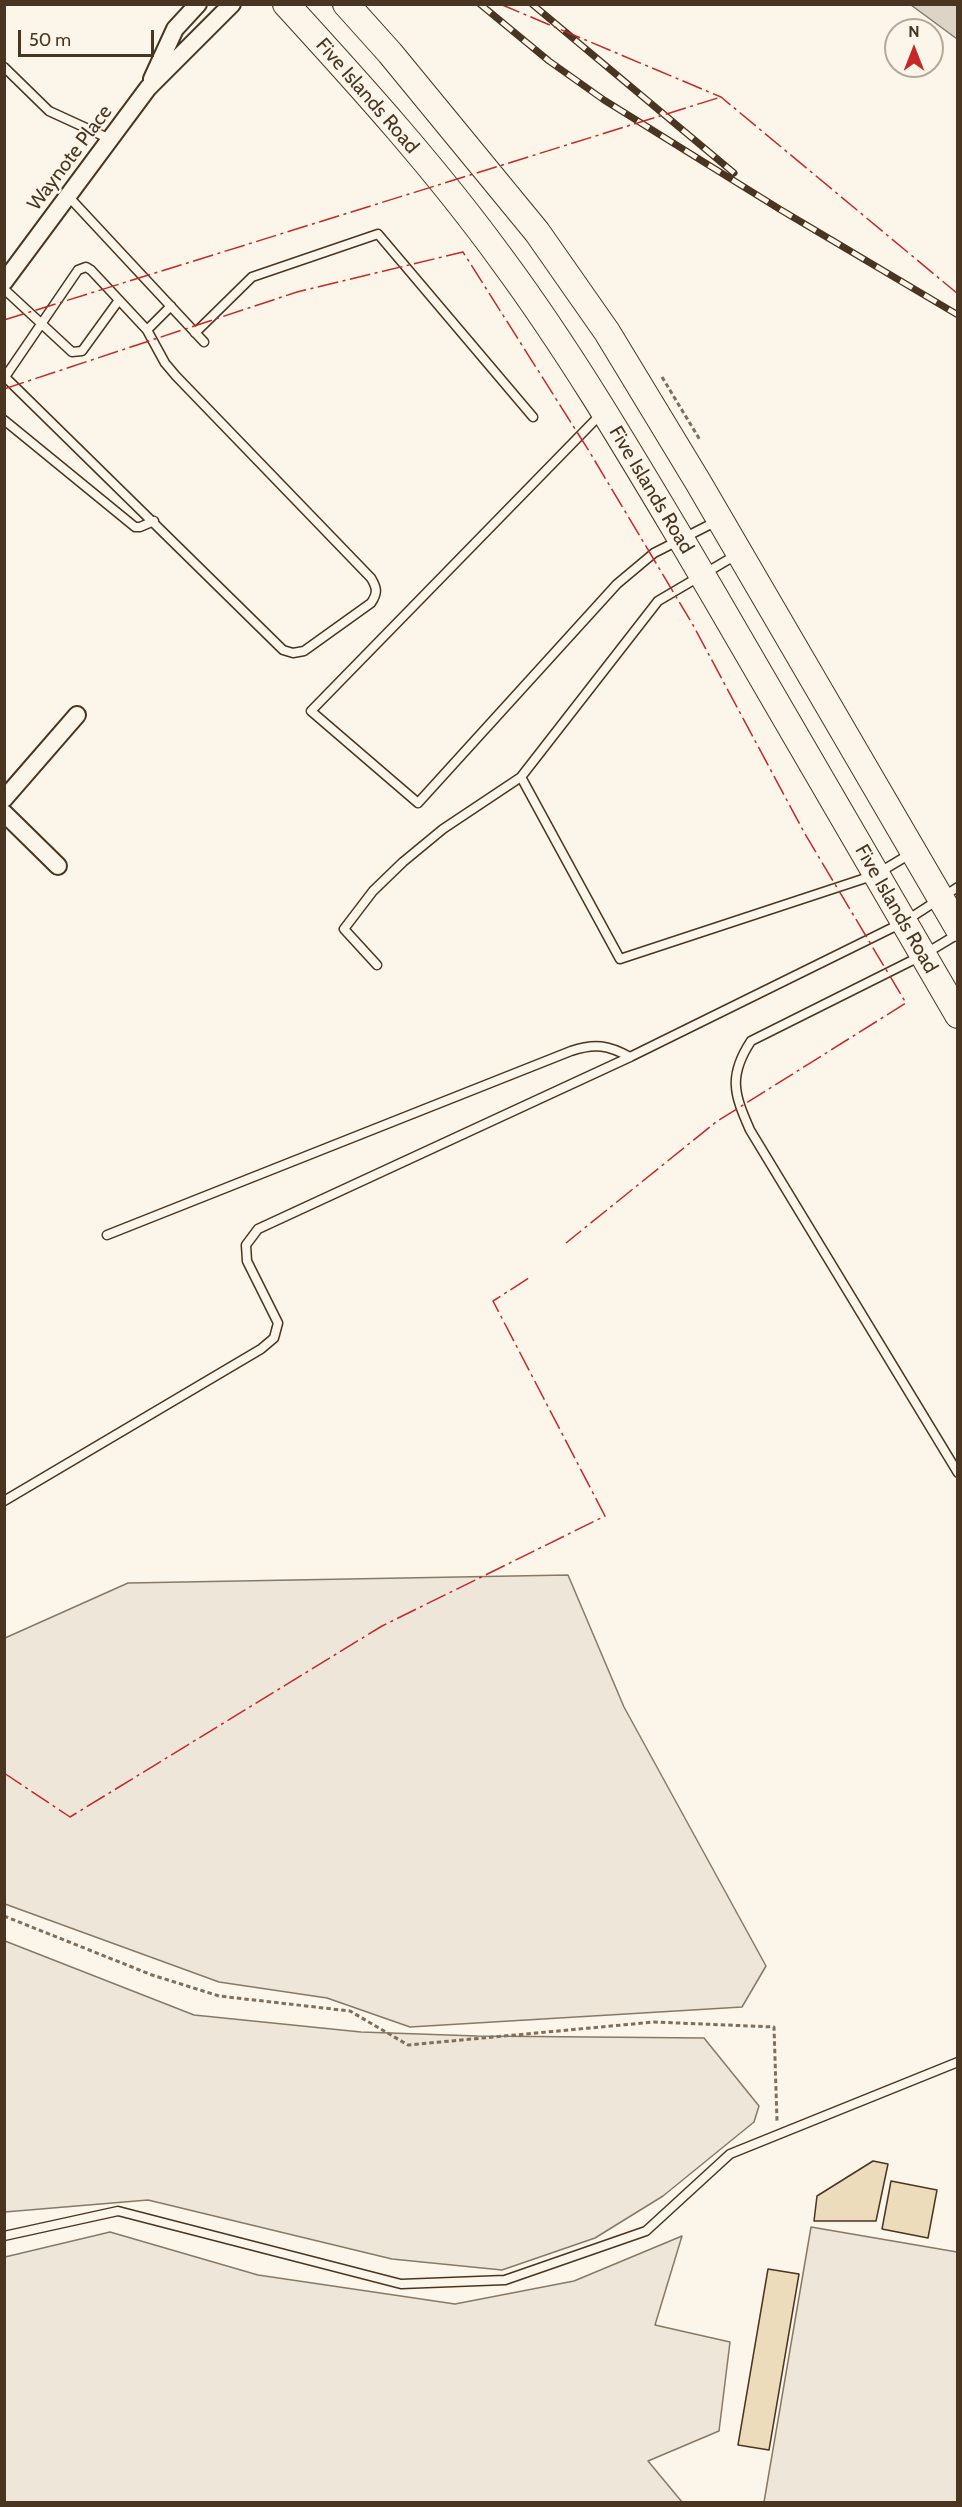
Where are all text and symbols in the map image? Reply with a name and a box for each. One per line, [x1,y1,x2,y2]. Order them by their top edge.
scale bar [21,18,158,56]
north arrow [884,18,944,78]
text: N [908,22,920,41]
text: 50 m [29,29,71,51]
street label: Five Islands Road [310,33,424,159]
street label: Waynote Place [23,101,117,215]
street label: Five Islands Road [603,422,699,558]
street label: Five Islands Road [849,840,943,978]

